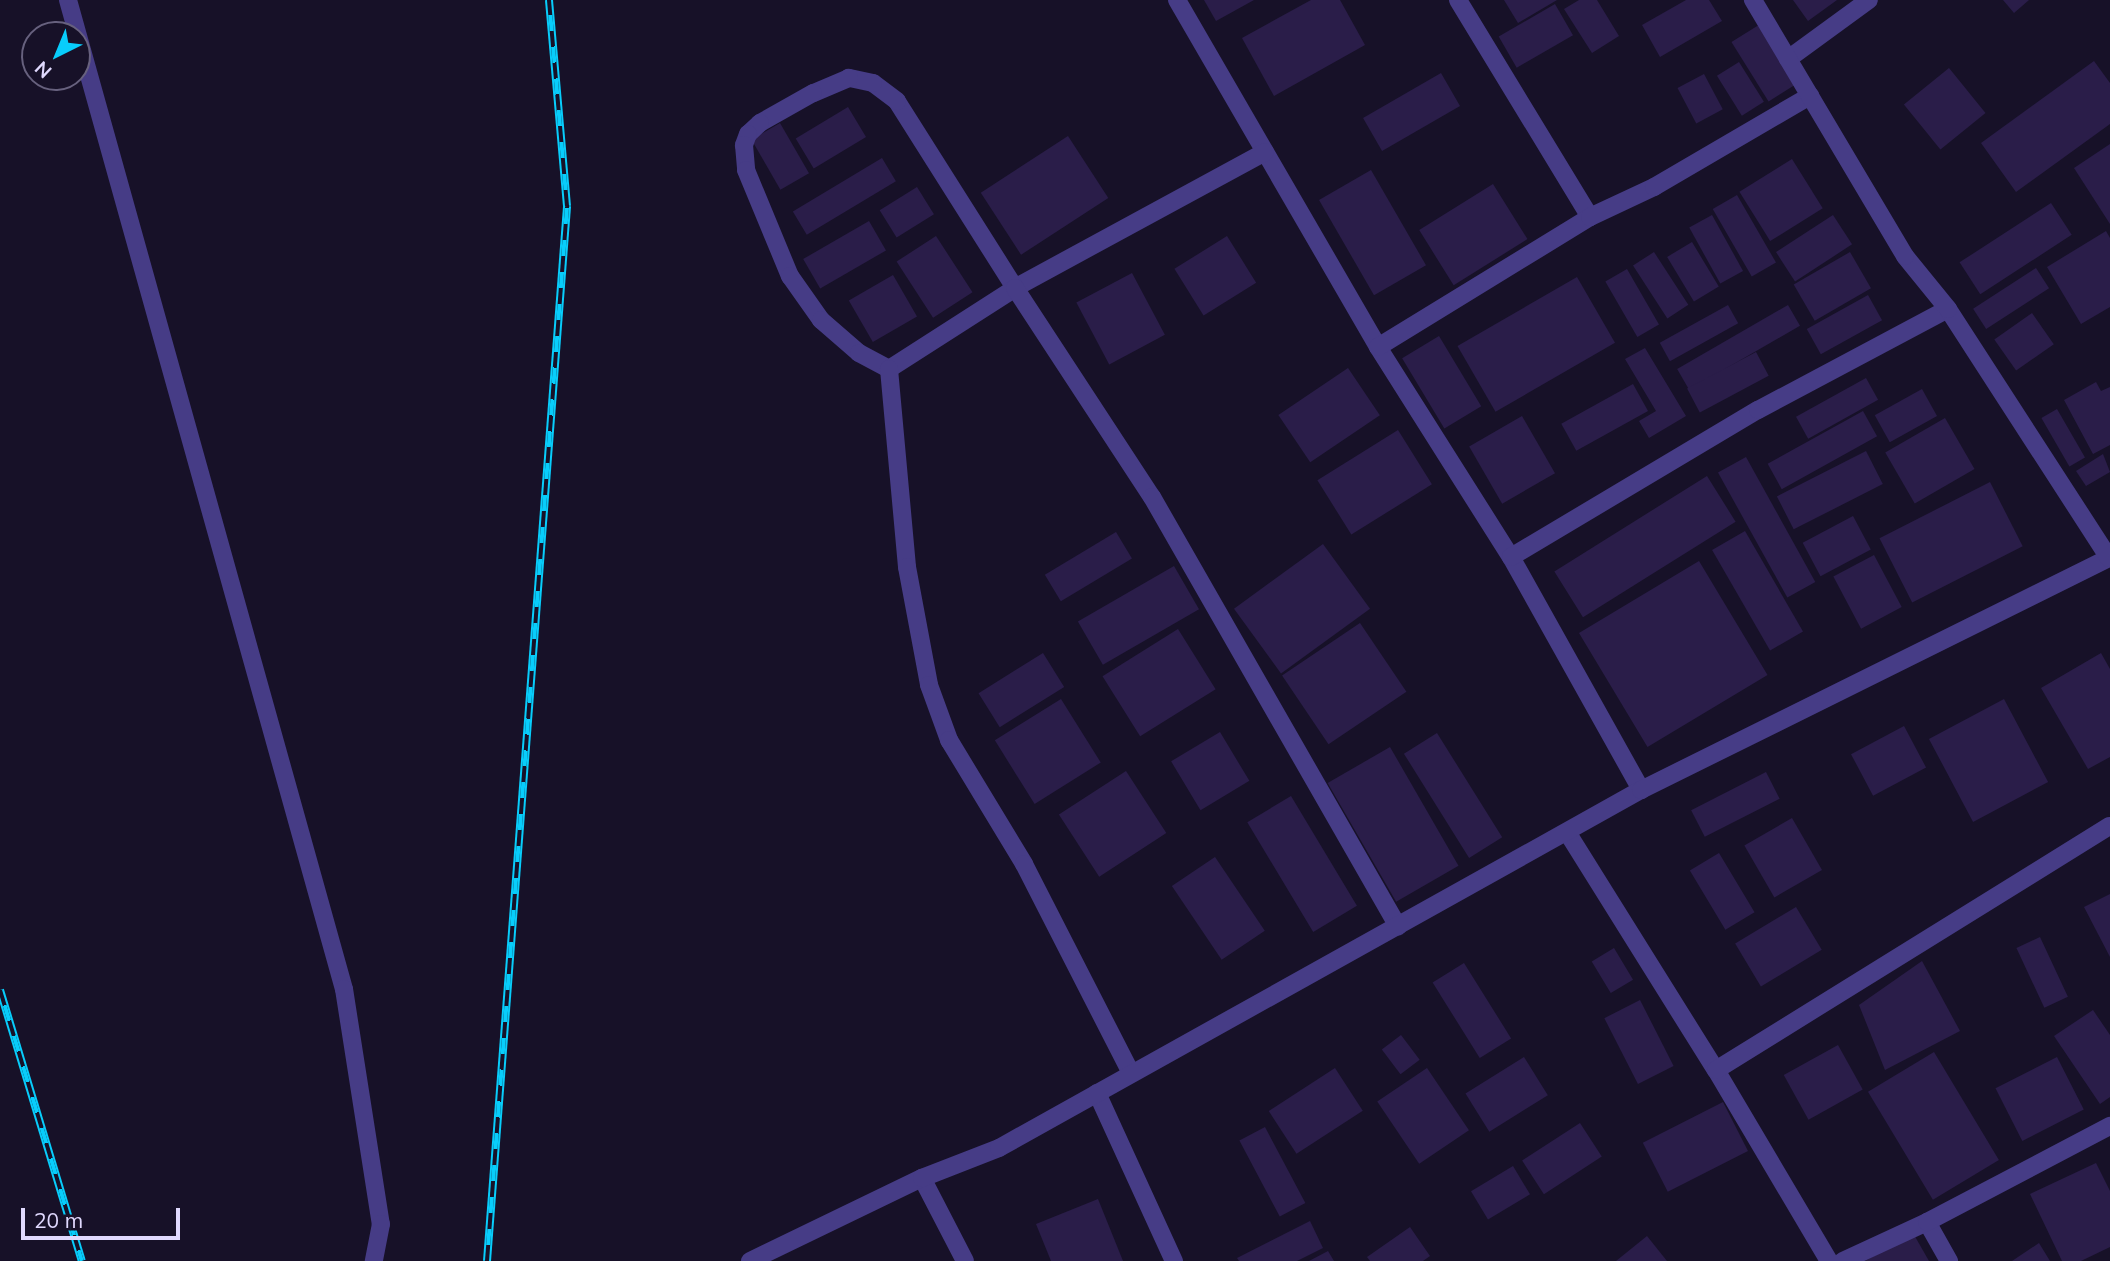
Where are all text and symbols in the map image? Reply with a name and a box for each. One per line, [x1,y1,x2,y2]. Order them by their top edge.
north arrow [21,21,91,91]
text: N [30,56,56,84]
scale bar [24,1194,184,1238]
text: 20 m [34,1207,83,1233]

